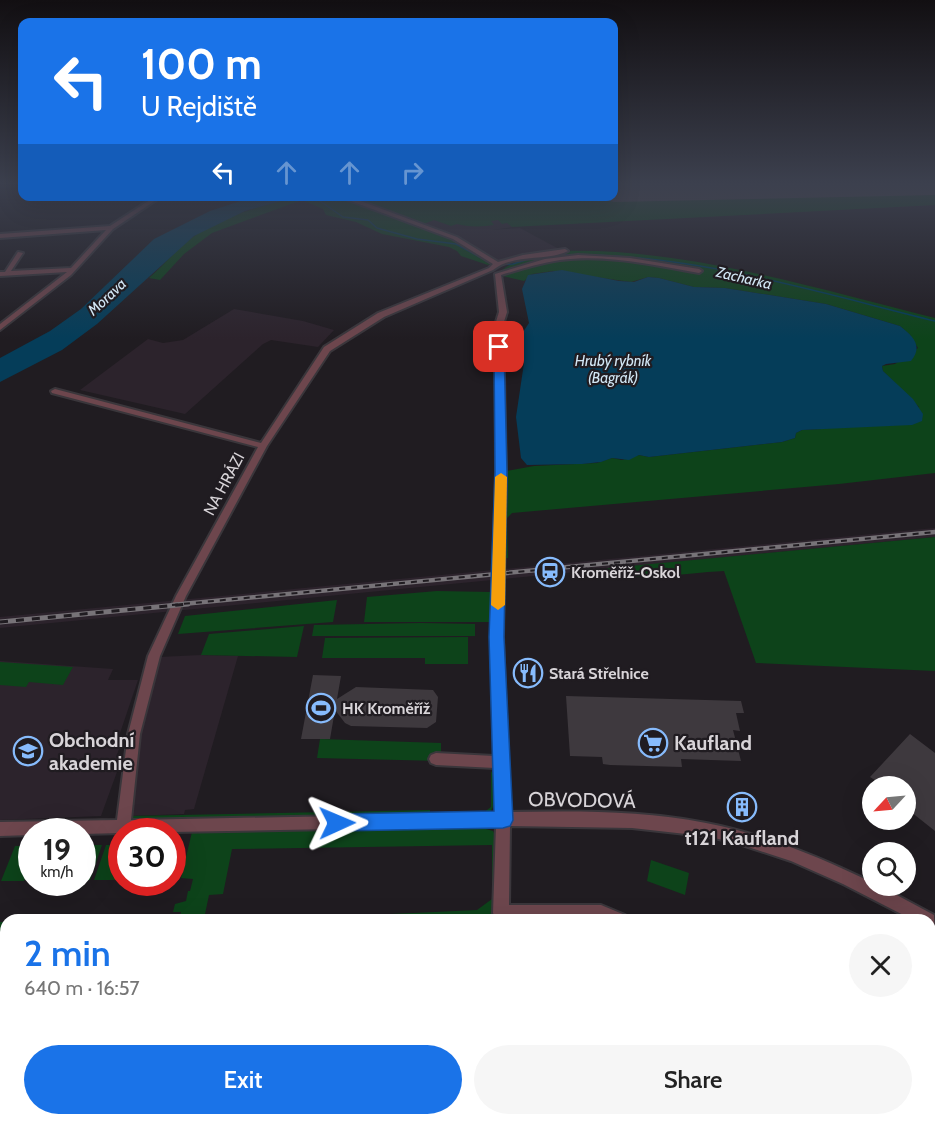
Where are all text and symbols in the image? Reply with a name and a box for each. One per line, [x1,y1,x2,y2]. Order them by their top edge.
text: 100 m [141,38,262,90]
icon: left [42,42,120,120]
text: U Rejdiště [141,90,257,123]
icon: left [207,156,240,189]
icon: ahead [270,156,303,189]
icon: ahead [333,156,366,189]
icon: right [396,156,429,189]
water label: Zacharka [713,263,774,293]
water label: Morava [83,275,130,320]
pin [473,321,524,372]
icon: arrive [482,330,515,363]
water label: Hrubý rybník (Bagrák) [575,352,652,387]
street label: NA HRÁZI [200,449,248,519]
station icon: Kroměříž-Oskol [534,556,566,588]
place label: Kroměříž-Oskol [571,563,680,582]
restaurant icon: Stará Střelnice [512,657,544,689]
place label: Stará Střelnice [549,664,649,683]
sports icon: HK Kroměříž [305,692,337,724]
place label: HK Kroměříž [342,699,431,718]
supermarket icon: Kaufland [637,727,669,759]
place label: Obchodní akademie [49,728,134,775]
place label: Kaufland [674,731,752,755]
school or university icon: Obchodní akademie [12,735,44,767]
north arrow [862,776,916,830]
map controls [862,776,916,896]
street label: OBVODOVÁ [528,787,637,813]
position arrow [305,791,369,855]
building icon: t121 Kaufland [726,791,758,823]
speed limit sign: 30 [108,818,186,896]
place label: t121 Kaufland [685,826,799,850]
text: 19 [43,831,71,868]
button: search [862,842,916,896]
text: km/h [41,863,73,881]
text: 2 min [24,931,111,975]
button: close [849,934,912,997]
text: 640 m · 16:57 [24,976,140,1000]
button: Exit [24,1045,462,1114]
button: Share [474,1045,912,1114]

